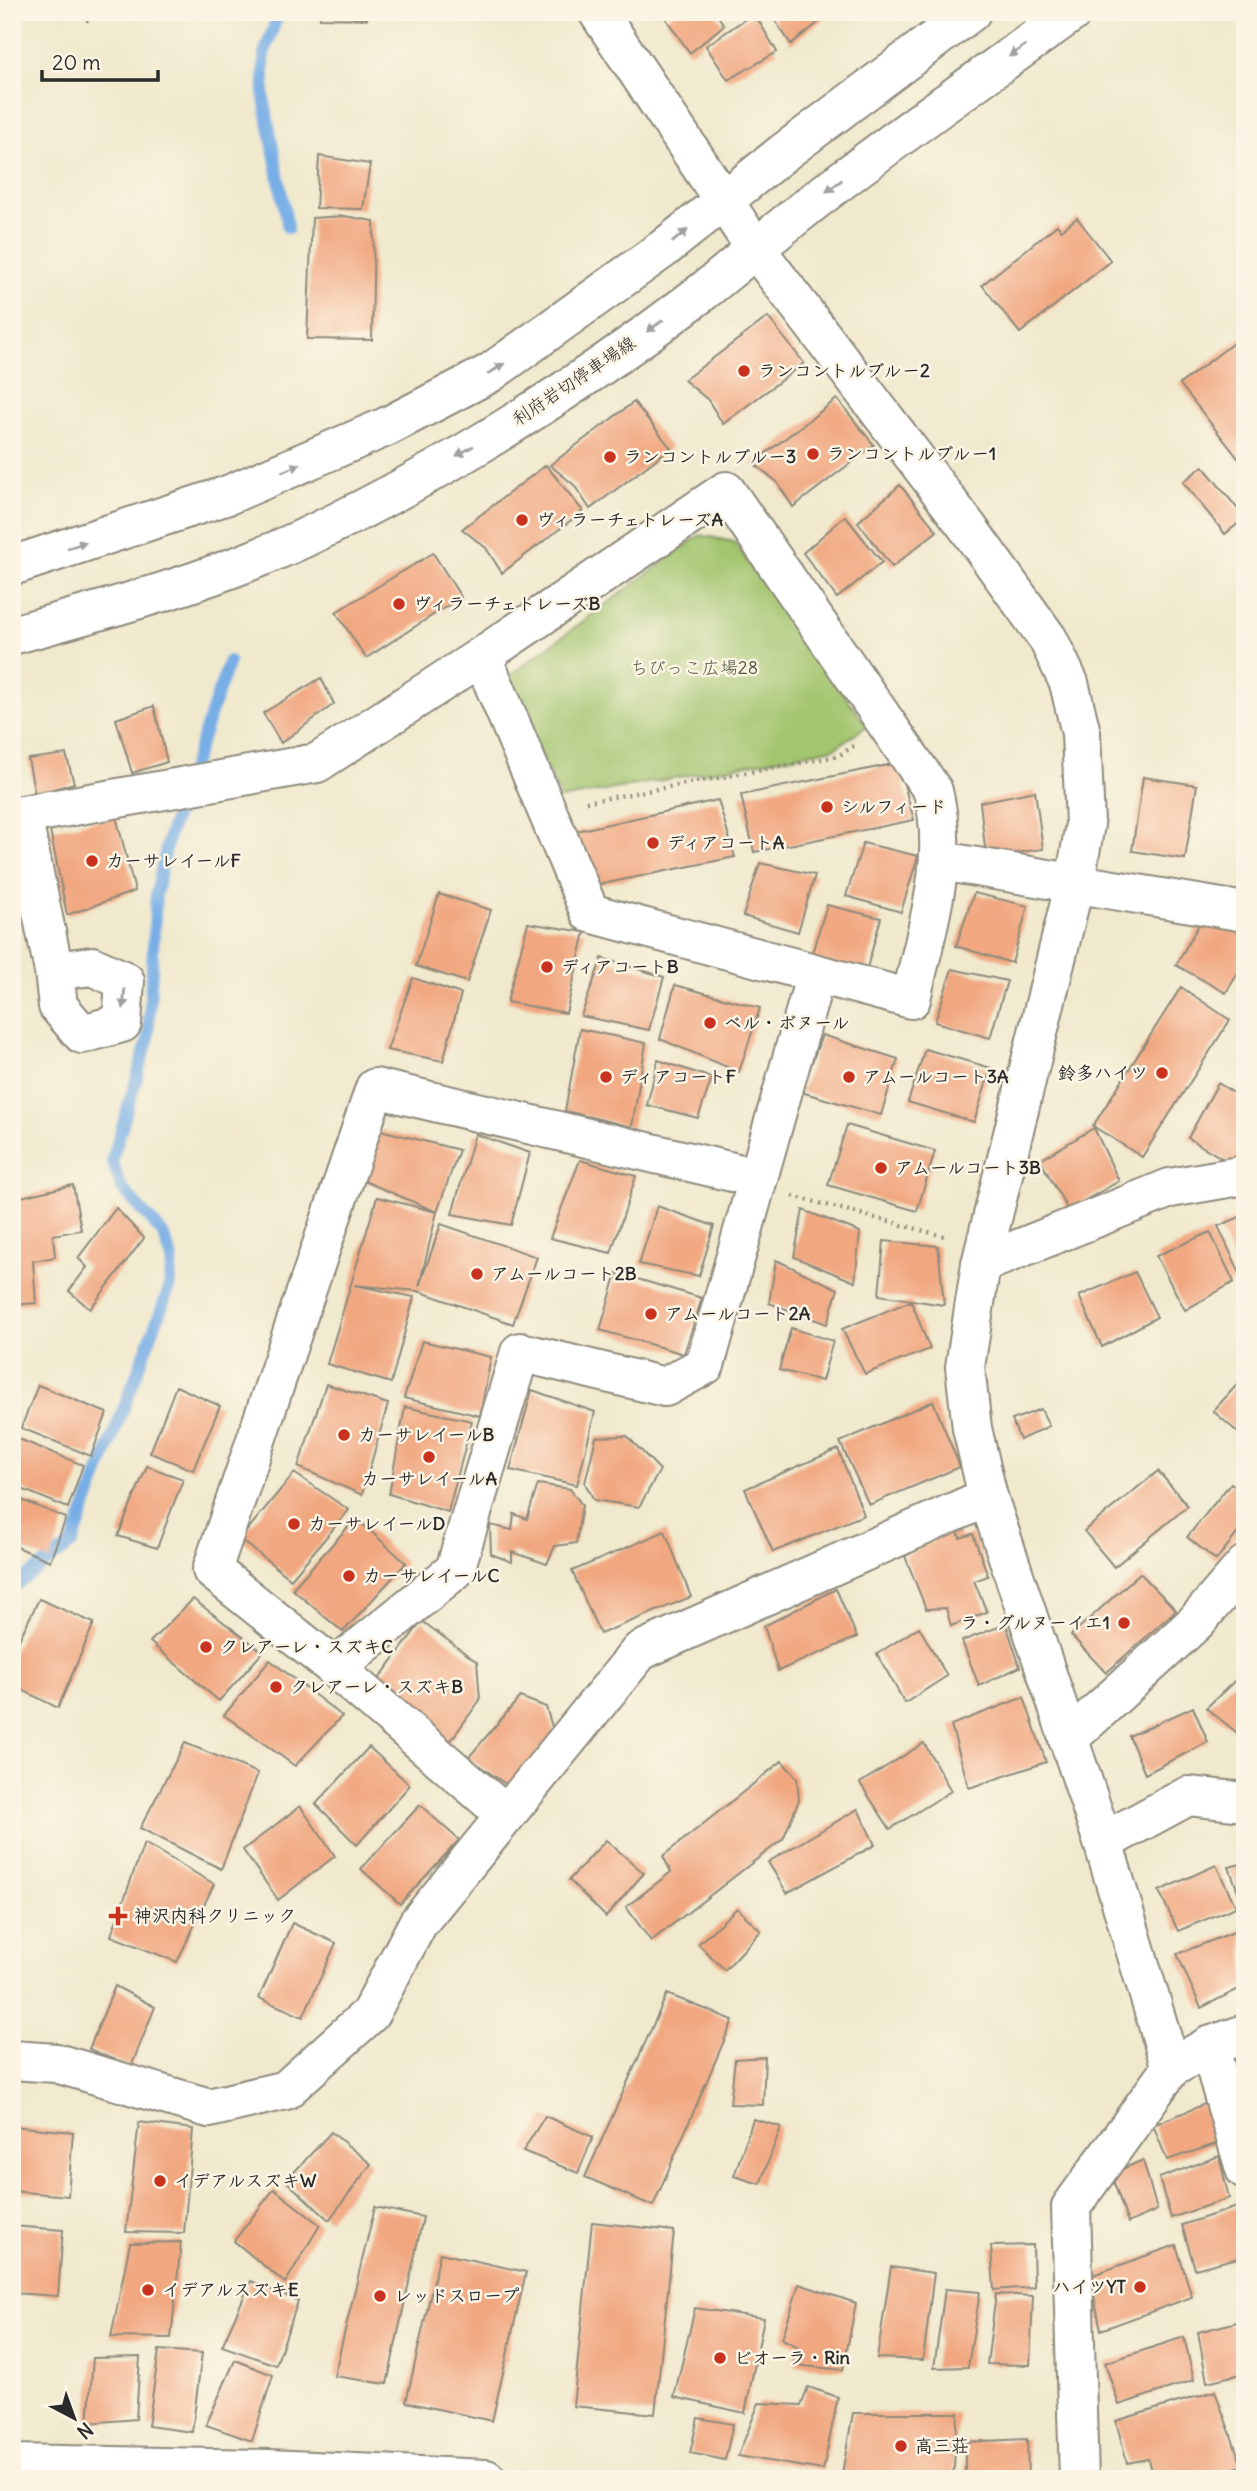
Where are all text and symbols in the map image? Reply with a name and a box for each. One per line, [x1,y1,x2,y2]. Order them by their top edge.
scale bar [42,38,158,82]
one-way arrow [1008,44,1027,57]
text: 20 m [52,49,101,76]
one-way arrow [825,179,843,193]
one-way arrow [671,229,689,243]
one-way arrow [646,319,664,333]
street label: 利府岩切停車場線 [508,331,640,430]
place label: ランコントルブルー2 [758,359,930,382]
one-way arrow [486,363,505,376]
marker: ランコントルブルー2 [736,363,752,379]
place label: ランコントルブルー1 [827,442,996,465]
one-way arrow [455,445,474,457]
place label: ランコントルブルー3 [624,445,796,468]
marker: ランコントルブルー1 [805,446,821,462]
marker: ランコントルブルー3 [602,449,618,465]
one-way arrow [281,462,301,474]
place label: ヴィラーチェトレーズA [536,508,723,531]
marker: ヴィラーチェトレーズA [514,512,530,528]
one-way arrow [67,540,88,550]
place label: ヴィラーチェトレーズB [413,592,600,615]
marker: ヴィラーチェトレーズB [391,596,407,612]
park label: ちびっこ広場28 [630,656,758,679]
place label: シルフィード [841,795,946,818]
marker: シルフィード [819,799,835,815]
place label: ディアコートA [667,831,785,854]
marker: ディアコートA [645,835,661,851]
place label: カーサレイールF [106,849,242,872]
marker: カーサレイールF [84,853,100,869]
place label: ディアコートB [561,955,679,978]
marker: ディアコートB [539,959,555,975]
one-way arrow [118,989,129,1011]
place label: ベル・ボヌール [724,1011,849,1034]
marker: ベル・ボヌール [702,1015,718,1031]
place label: 鈴多ハイツ [1058,1061,1148,1084]
place label: ディアコートF [620,1065,737,1088]
place label: アムールコート3A [863,1065,1009,1088]
marker: 鈴多ハイツ [1154,1065,1170,1081]
marker: ディアコートF [598,1069,614,1085]
marker: アムールコート3A [841,1069,857,1085]
place label: アムールコート3B [895,1156,1041,1179]
marker: アムールコート3B [873,1160,889,1176]
place label: アムールコート2B [491,1262,637,1285]
marker: アムールコート2B [469,1266,485,1282]
place label: アムールコート2A [665,1302,811,1325]
marker: アムールコート2A [643,1306,659,1322]
place label: カーサレイールB [358,1423,495,1446]
marker: カーサレイールB [336,1427,352,1443]
marker: カーサレイールA [421,1449,437,1465]
place label: カーサレイールA [361,1467,497,1490]
place label: カーサレイールD [308,1512,446,1535]
marker: カーサレイールD [286,1516,302,1532]
place label: カーサレイールC [363,1564,500,1587]
marker: カーサレイールC [341,1568,357,1584]
place label: ラ・グルヌーイエ1 [960,1611,1110,1634]
marker: ラ・グルヌーイエ1 [1116,1615,1132,1631]
place label: クレアーレ・スズキC [220,1635,393,1658]
marker: クレアーレ・スズキC [198,1639,214,1655]
place label: クレアーレ・スズキB [290,1675,463,1698]
marker: クレアーレ・スズキB [268,1679,284,1695]
place label: 神沢内科クリニック [134,1904,296,1927]
marker: 神沢内科クリニック [108,1906,128,1926]
place label: イデアルスズキW [174,2169,317,2192]
marker: イデアルスズキW [152,2173,168,2189]
place label: ハイツYT [1053,2275,1127,2298]
place label: イデアルスズキE [162,2278,299,2301]
marker: ハイツYT [1132,2279,1148,2295]
marker: イデアルスズキE [140,2282,156,2298]
place label: レッドスロープ [394,2284,519,2307]
marker: レッドスロープ [372,2288,388,2304]
place label: ビオーラ・Rin [734,2346,850,2369]
marker: ビオーラ・Rin [712,2350,728,2366]
north arrow [38,2382,108,2452]
text: N [72,2417,98,2444]
place label: 高三荘 [915,2434,969,2457]
marker: 高三荘 [893,2438,909,2454]

